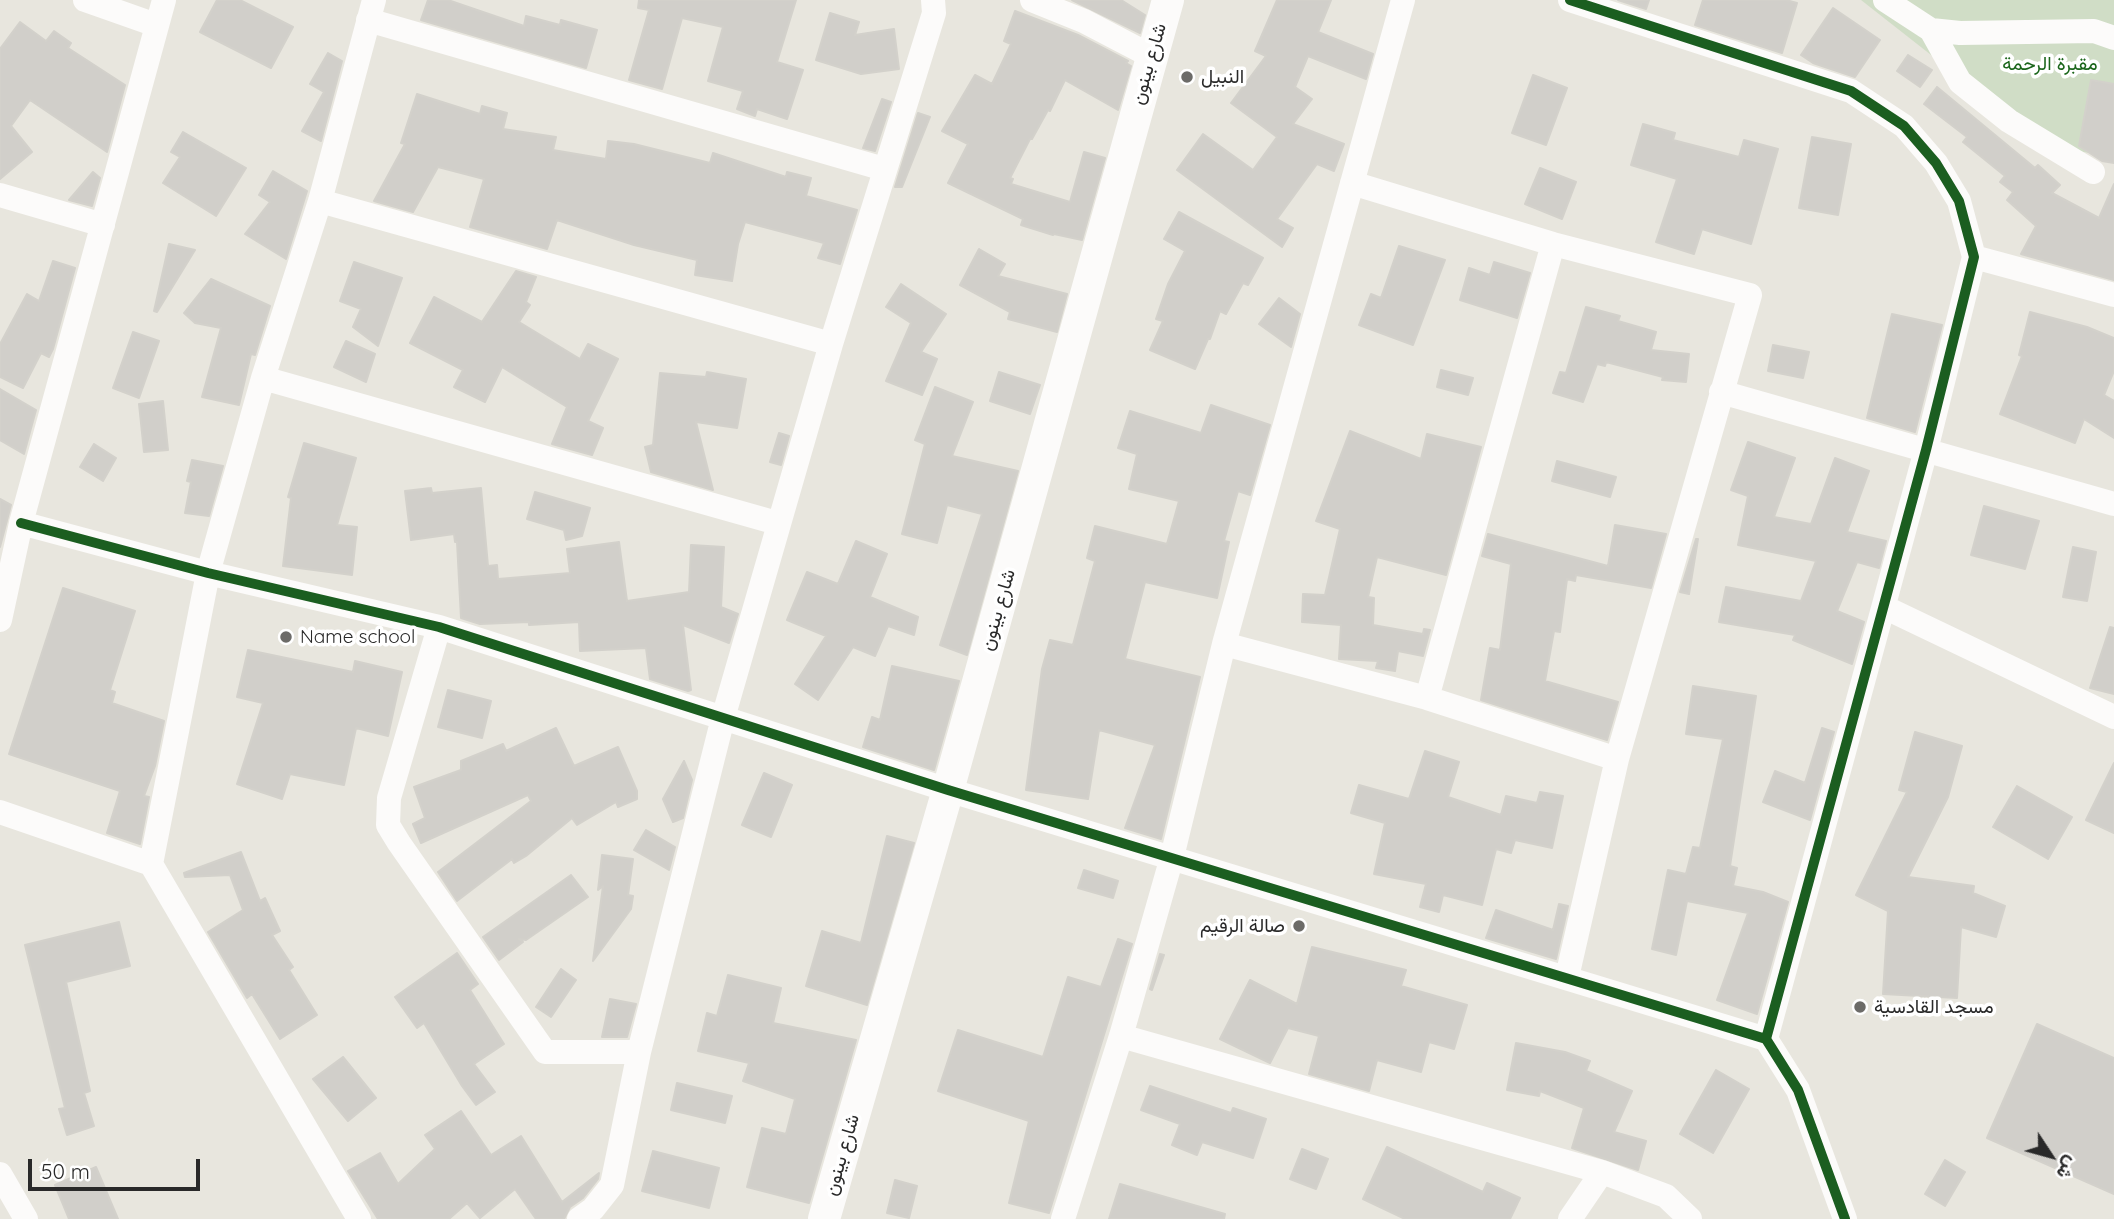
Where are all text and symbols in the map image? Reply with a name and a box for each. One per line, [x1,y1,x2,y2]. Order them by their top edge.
street label: شارع بينون [1127,21,1171,107]
park label: مقبرة الرحمة [2002,53,2098,75]
place label: النبيل [1201,66,1244,88]
marker: النبيل [1179,69,1195,85]
street label: شارع بينون [976,567,1020,653]
place label: Name school [300,626,415,648]
marker: Name school [278,629,294,645]
place label: صالة الرقيم [1200,915,1285,937]
marker: صالة الرقيم [1291,918,1307,934]
place label: مسجد القادسية [1874,996,1994,1018]
marker: مسجد القادسية [1852,999,1868,1015]
street label: شارع بينون [820,1112,864,1198]
north arrow [2016,1121,2086,1191]
scale bar [32,1146,203,1190]
text: ش [2052,1152,2084,1185]
text: 50 m [41,1158,90,1184]

